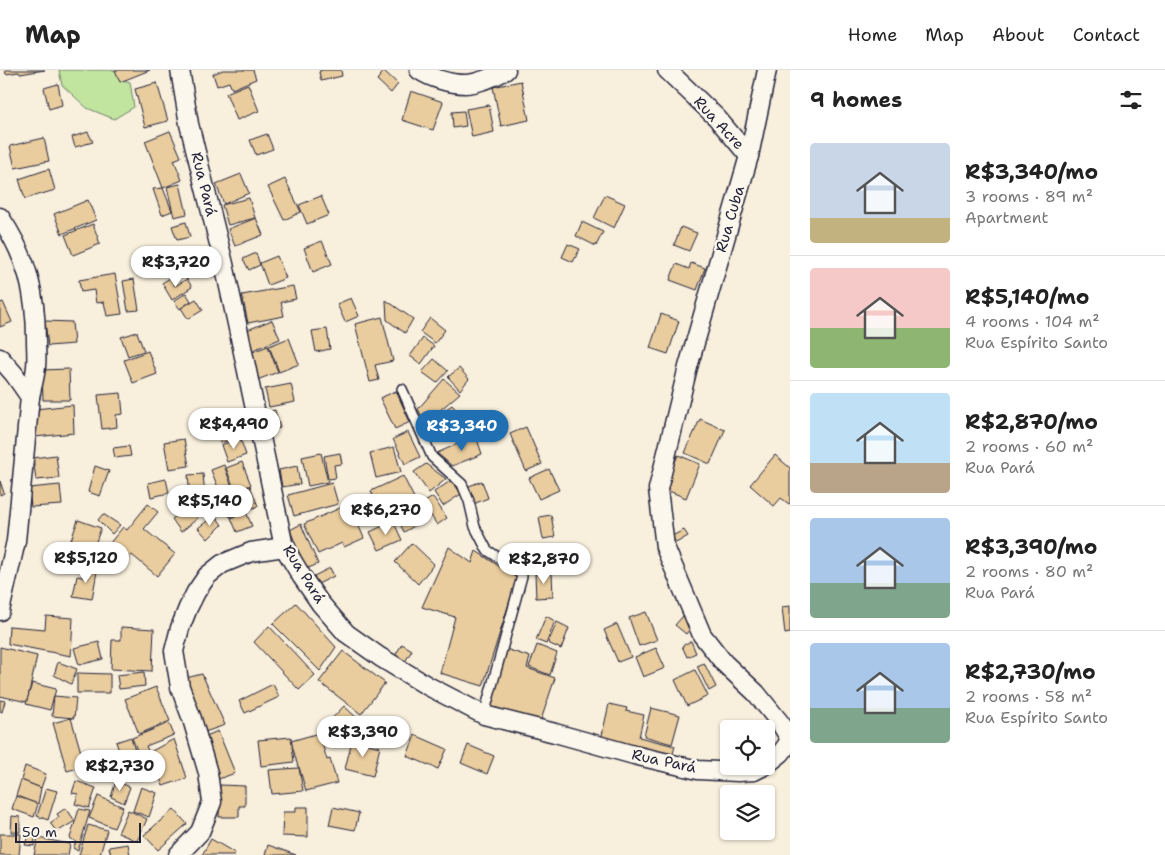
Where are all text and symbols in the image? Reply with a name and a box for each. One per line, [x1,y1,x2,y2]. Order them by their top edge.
text: Map [25,19,81,51]
text: Home [848,23,897,47]
text: Map [925,23,964,47]
text: About [992,23,1045,47]
text: Contact [1073,23,1140,47]
text: 9 homes [810,86,902,114]
icon: filters [1117,86,1145,114]
street label: Rua Acre [689,92,749,154]
street label: Rua Pará [186,150,222,219]
text: R$3,340/mo [965,158,1098,186]
icon: home [850,163,910,223]
street label: Rua Cuba [711,183,749,255]
text: 3 rooms · 89 m² [965,186,1093,207]
text: Apartment [965,207,1048,228]
pin: R$3,720 [130,246,222,288]
text: R$3,720 [142,251,210,272]
text: R$5,140/mo [965,283,1089,311]
icon: home [850,288,910,348]
text: 4 rooms · 104 m² [965,311,1100,332]
text: Rua Espírito Santo [965,332,1108,353]
pin: R$4,490 [188,408,280,450]
text: R$2,870/mo [965,408,1098,436]
pin: R$3,340 [416,410,508,452]
text: R$4,490 [199,413,269,434]
icon: home [850,413,910,473]
text: R$3,340 [427,415,497,436]
text: 2 rooms · 60 m² [965,436,1093,457]
text: Rua Pará [965,457,1035,478]
pin: R$5,140 [164,484,256,527]
text: R$5,140 [178,490,242,511]
pin: R$6,270 [340,494,432,536]
text: R$6,270 [351,499,421,520]
text: R$3,390/mo [965,533,1098,561]
icon: home [850,538,910,598]
street label: Rua Pará [278,541,330,608]
pin: R$5,120 [40,542,132,584]
pin: R$2,870 [498,542,590,585]
text: R$5,120 [54,547,118,568]
text: R$2,870 [509,548,579,569]
text: 2 rooms · 80 m² [965,561,1093,582]
text: Rua Pará [965,582,1035,603]
text: R$2,730/mo [965,658,1096,686]
icon: home [850,663,910,723]
text: 2 rooms · 58 m² [965,686,1092,707]
text: Rua Espírito Santo [965,707,1108,728]
pin: R$3,390 [317,716,409,758]
map controls [720,720,775,840]
button: locate [720,720,775,775]
text: R$3,390 [328,721,398,742]
street label: Rua Pará [630,744,699,778]
pin: R$2,730 [74,750,166,792]
text: R$2,730 [85,755,155,776]
button: layers [720,785,775,840]
scale bar [15,820,141,843]
text: 50 m [22,823,57,841]

